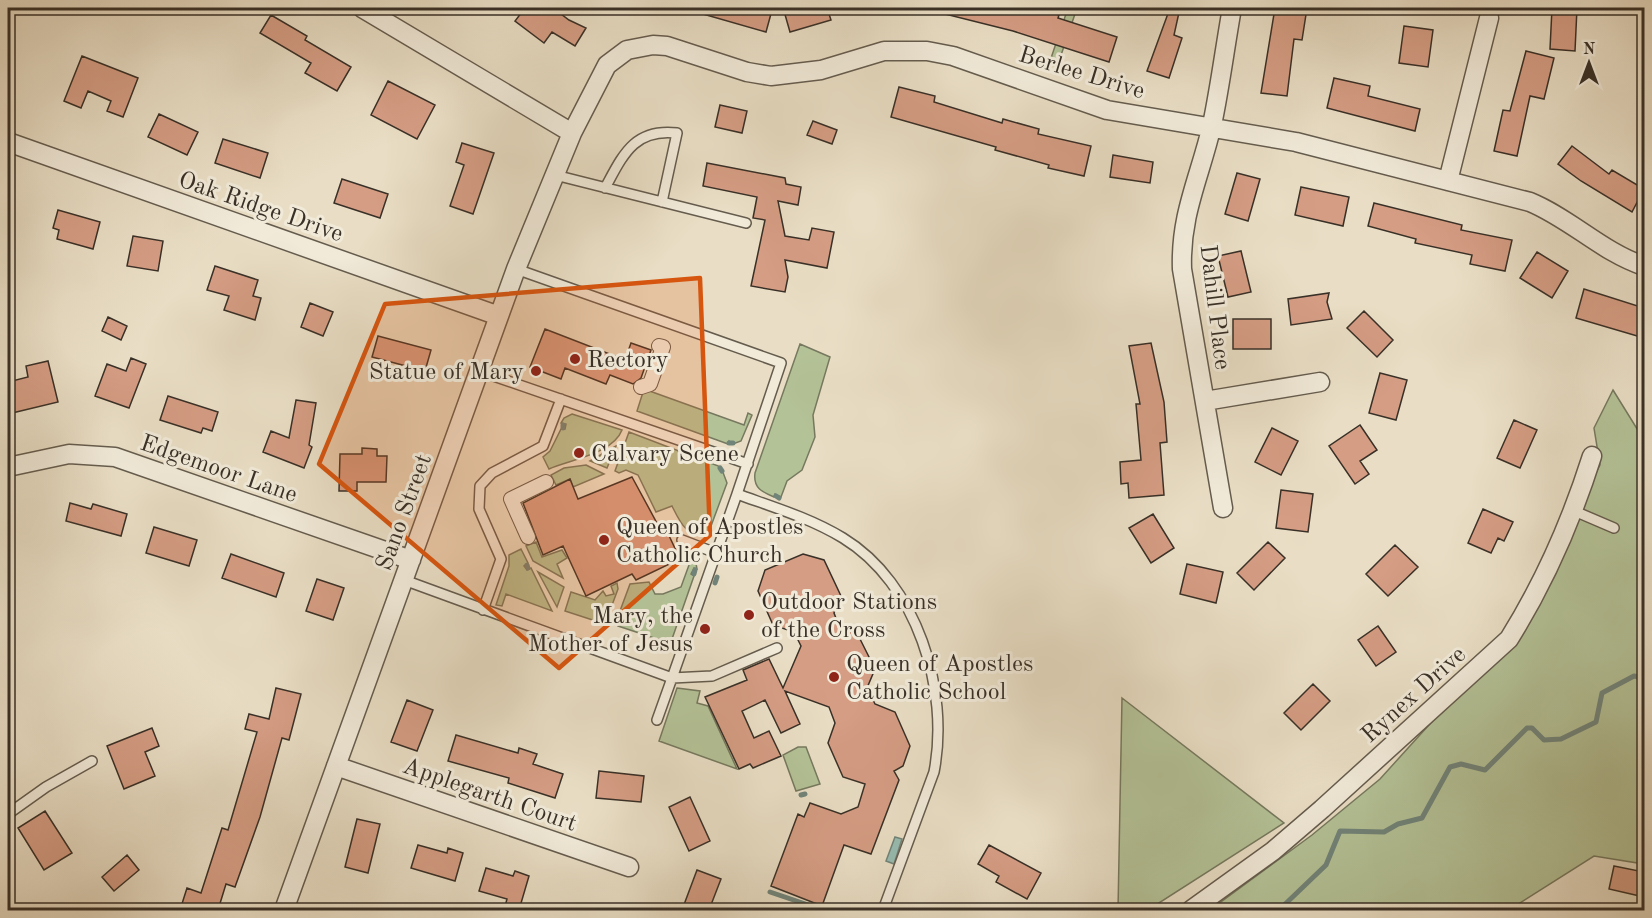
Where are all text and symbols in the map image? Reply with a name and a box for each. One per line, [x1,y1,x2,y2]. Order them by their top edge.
north arrow [1559,33,1619,93]
text: N [1583,42,1596,58]
street label: Berlee Drive [1016,43,1147,104]
street label: Oak Ridge Drive [175,168,346,247]
street label: Dahill Place [1194,243,1234,371]
place label: Rectory [587,349,669,373]
marker: Rectory [568,352,582,366]
place label: Statue of Mary [369,361,524,385]
marker: Statue of Mary [529,364,543,378]
street label: Edgemoor Lane [137,432,300,508]
place label: Calvary Scene [591,443,739,467]
marker: Calvary Scene [572,446,586,460]
street label: Sano Street [373,451,437,574]
place label: Queen of Apostles Catholic Church [616,516,803,568]
marker: Queen of Apostles Catholic Church [597,533,611,547]
place label: Outdoor Stations of the Cross [761,591,937,643]
place label: Mary, the Mother of Jesus [528,605,693,657]
marker: Outdoor Stations of the Cross [742,608,756,622]
marker: Mary, the Mother of Jesus [698,622,712,636]
street label: Rynex Drive [1358,643,1471,748]
place label: Queen of Apostles Catholic School [846,653,1033,705]
marker: Queen of Apostles Catholic School [827,670,841,684]
street label: Applegarth Court [399,755,580,837]

